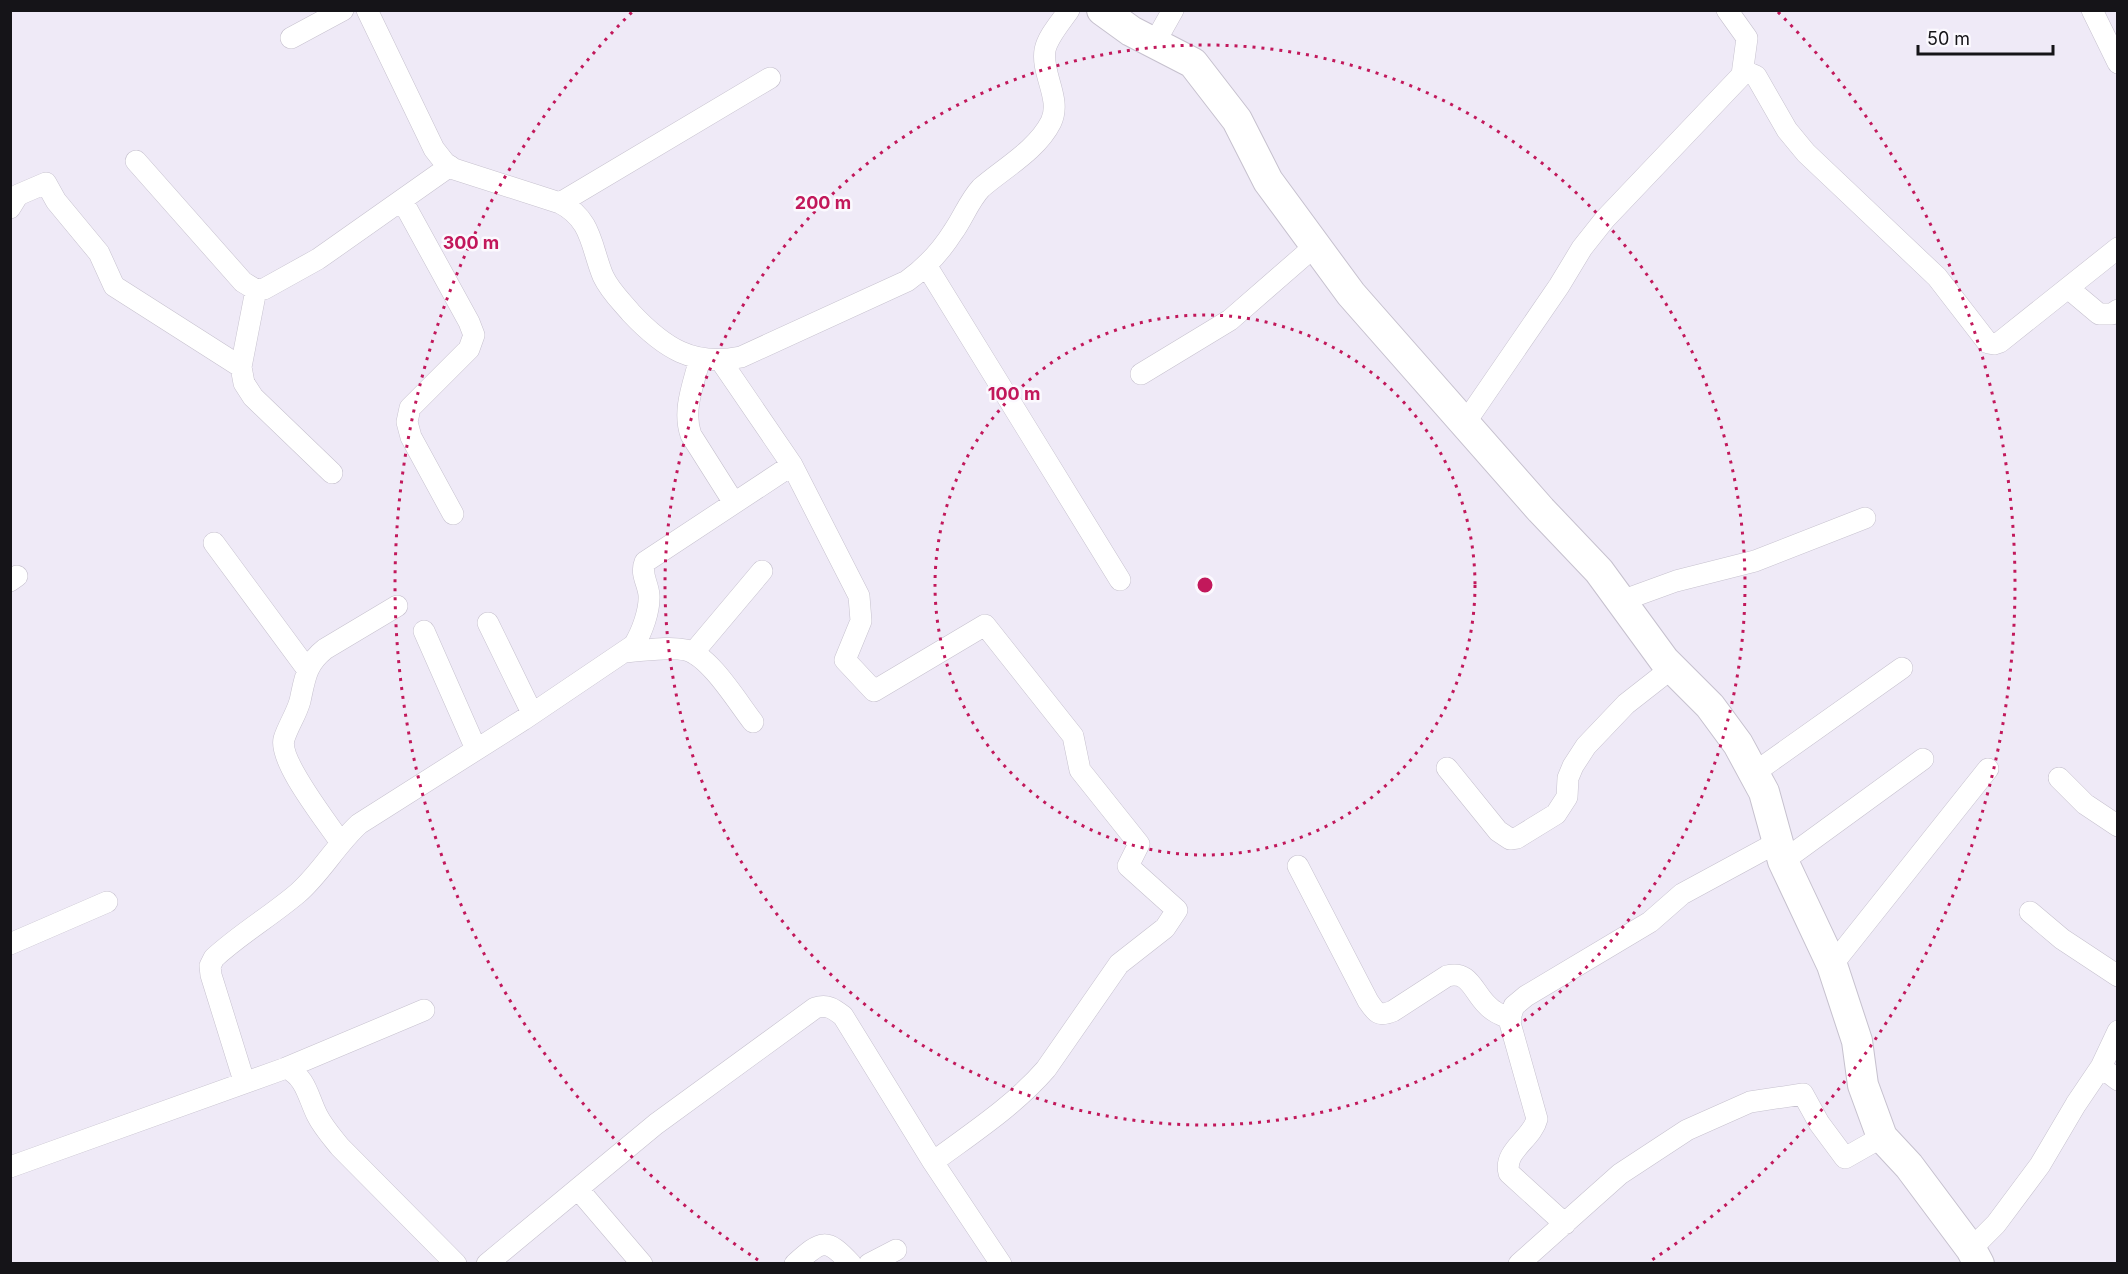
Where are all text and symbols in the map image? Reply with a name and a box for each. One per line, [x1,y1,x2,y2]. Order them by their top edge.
scale bar [1918,18,2053,56]
text: 50 m [1927,28,1970,49]
text: 200 m [795,192,851,213]
text: 300 m [443,232,499,253]
text: 100 m [988,383,1040,404]
centre of rings [1195,575,1215,595]

